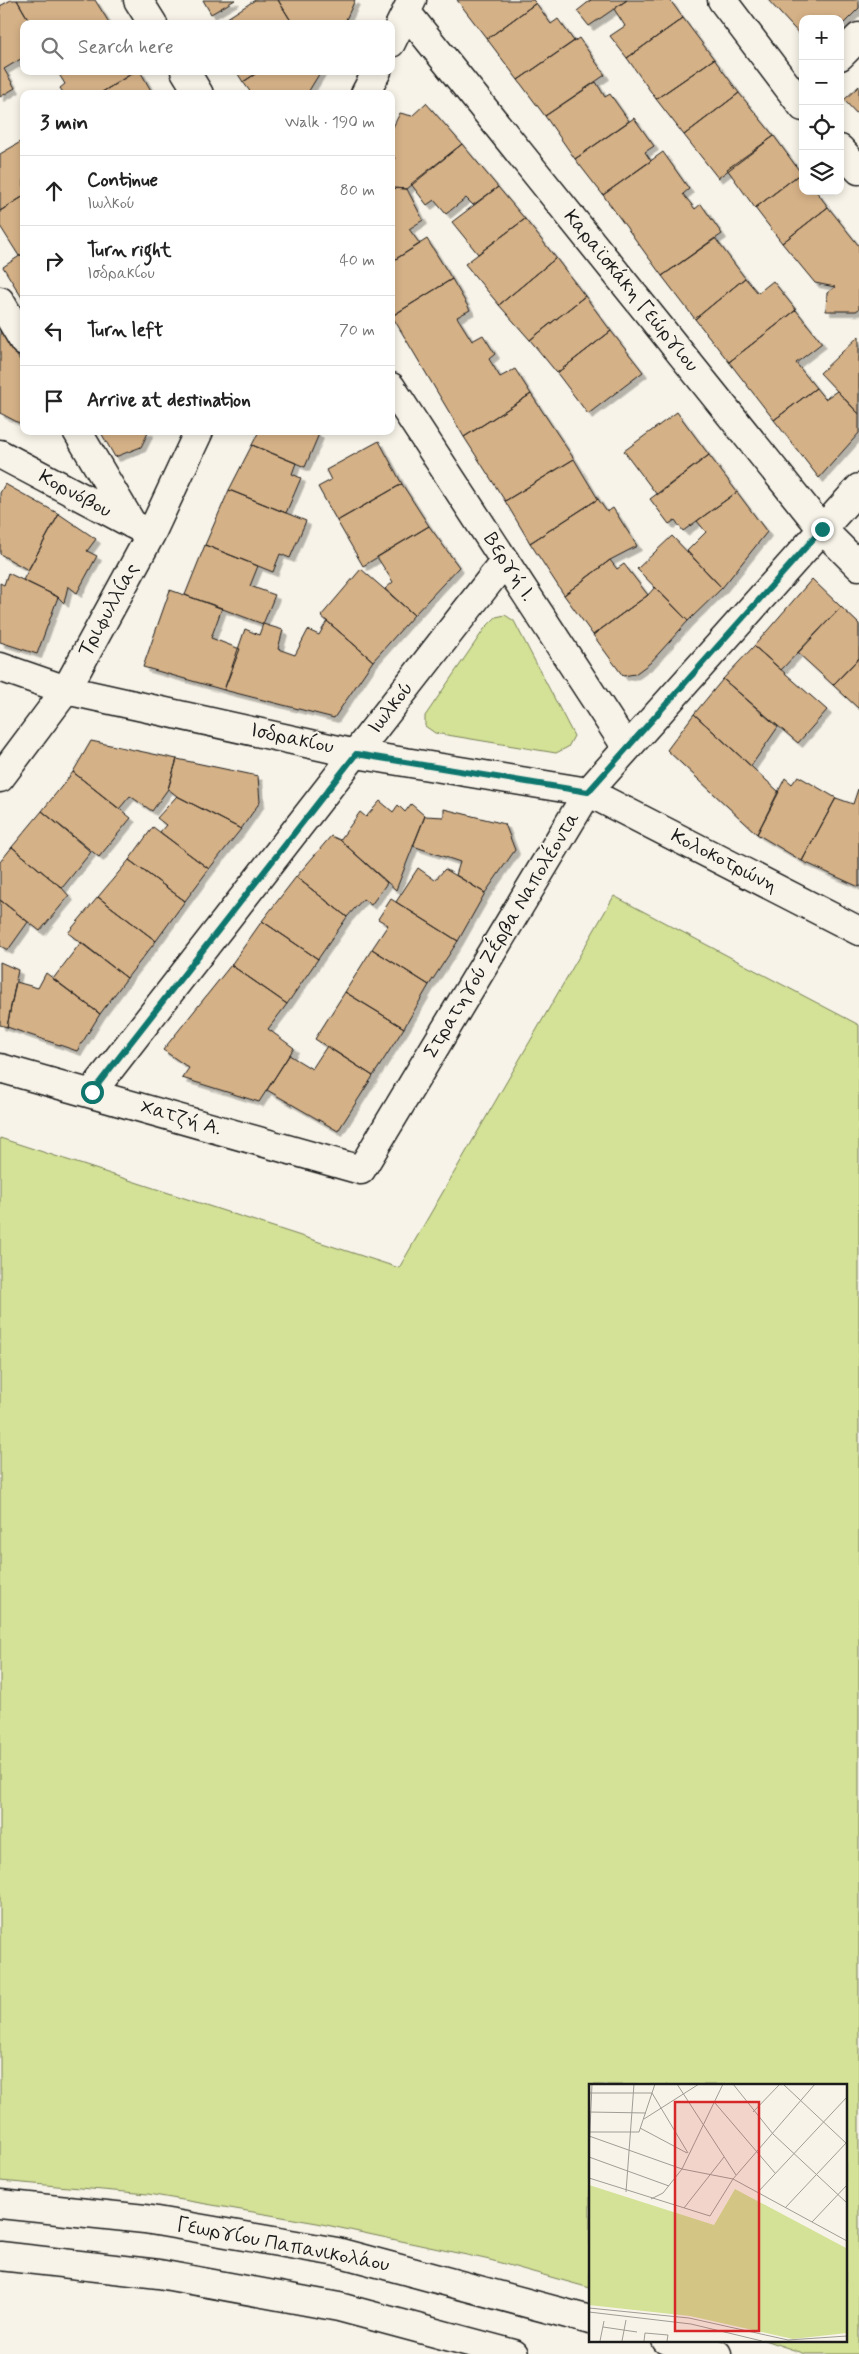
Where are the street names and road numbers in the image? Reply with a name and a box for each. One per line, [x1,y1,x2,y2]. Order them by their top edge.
street label: Καραϊσκάκη Γεώργιου [557,204,705,378]
street label: Κορνόβου [34,464,116,524]
street label: Βεργή Ι. [477,528,541,606]
street label: Τριφυλλίας [72,558,146,662]
street label: Ιωλκού [362,676,420,740]
street label: Ισδρακίου [248,717,336,761]
street label: Στρατηγού Ζέρβα Ναπολέοντα [418,807,586,1063]
street label: Κολοκοτρώνη [666,823,782,899]
street label: Χατζή Α. [137,1094,225,1142]
street label: Γεωργίου Παπανικολάου [174,2211,392,2279]

